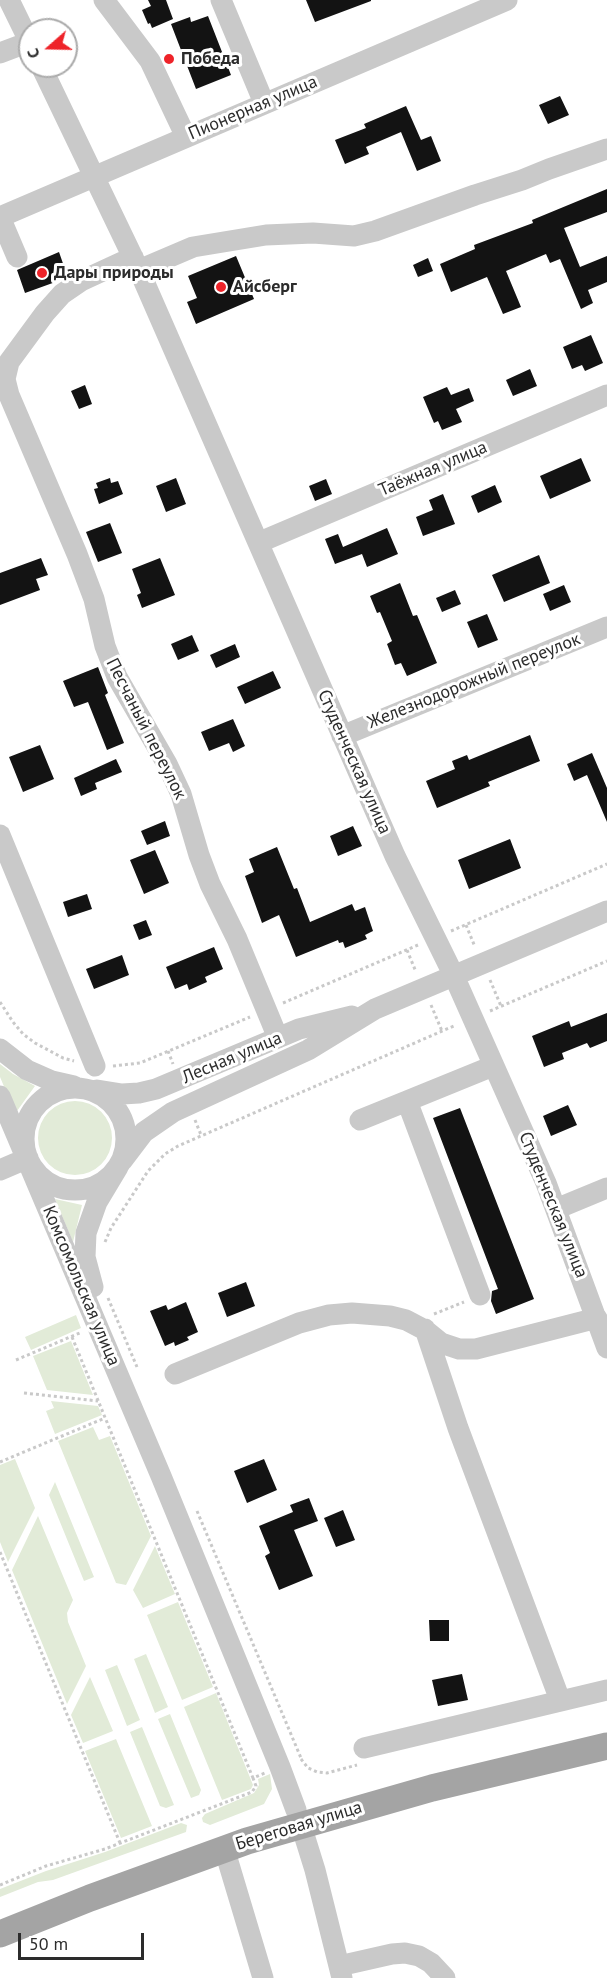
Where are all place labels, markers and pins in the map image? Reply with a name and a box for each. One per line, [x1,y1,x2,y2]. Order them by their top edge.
place label: Победа [181,48,240,70]
marker: Победа [162,52,176,66]
place label: Дары природы [54,262,174,284]
marker: Дары природы [35,266,49,280]
place label: Айсберг [233,276,297,298]
marker: Айсберг [214,280,228,294]

